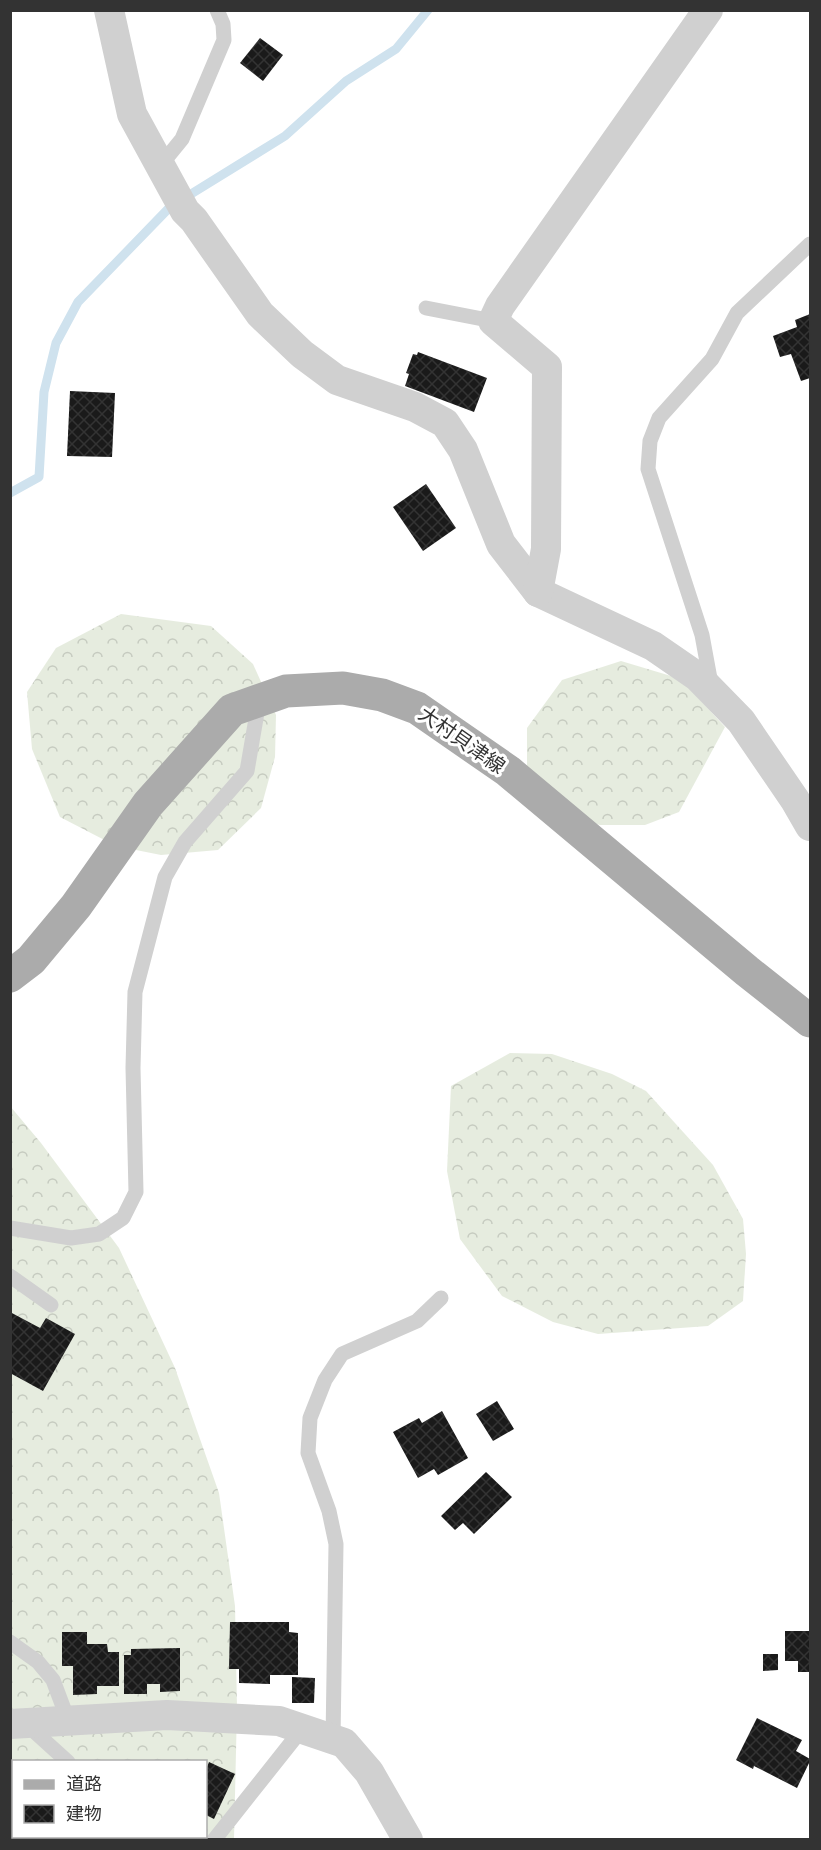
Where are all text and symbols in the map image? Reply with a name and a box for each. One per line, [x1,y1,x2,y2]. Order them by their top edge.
street label: 大村貝津線 [414,701,510,779]
legend [12,1760,207,1838]
text: 道路 [66,1773,102,1795]
text: 建物 [66,1803,102,1825]

